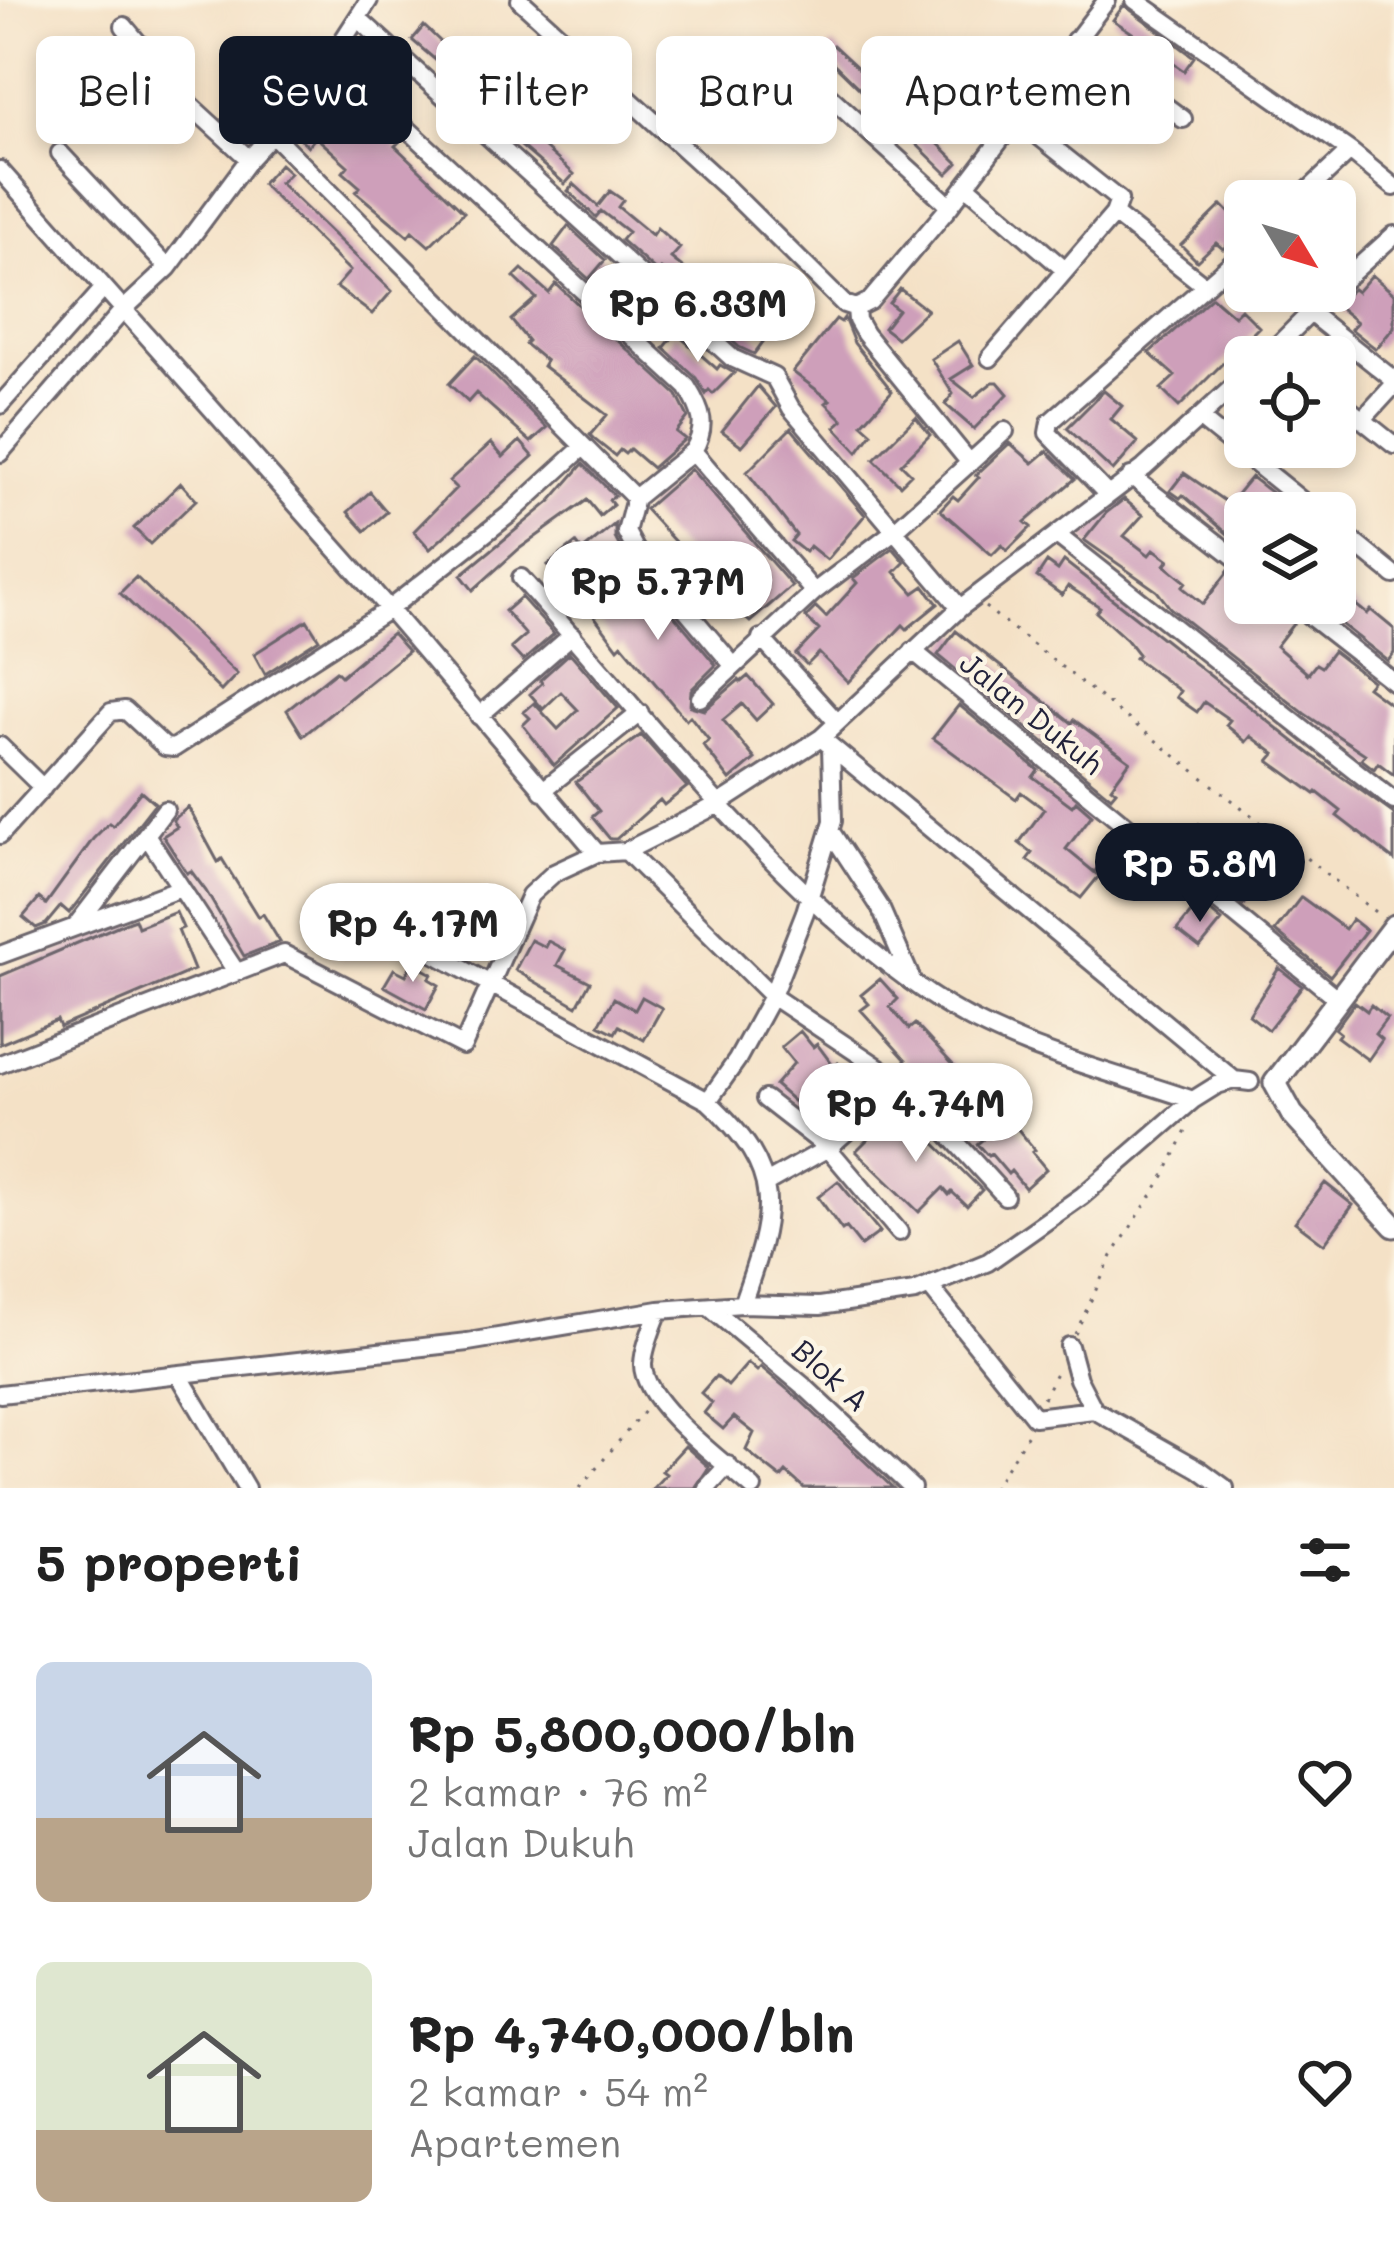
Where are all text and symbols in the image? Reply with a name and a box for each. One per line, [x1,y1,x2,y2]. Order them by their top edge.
chip: Beli [36,36,195,144]
chip: Sewa [219,36,412,144]
chip: Filter [436,36,632,144]
chip: Baru [656,36,837,144]
chip: Apartemen [861,36,1174,144]
north arrow [1224,180,1356,312]
map controls [1224,180,1356,624]
pin: Rp 6.33M [574,263,822,365]
text: Rp 6.33M [608,276,788,327]
button: locate [1224,336,1356,468]
button: layers [1224,492,1356,624]
pin: Rp 5.77M [534,541,782,643]
text: Rp 5.77M [570,554,746,605]
street label: Jalan Dukuh [952,642,1112,783]
pin: Rp 5.8M [1089,823,1311,925]
text: Rp 5.8M [1122,836,1278,887]
pin: Rp 4.17M [289,883,537,985]
text: Rp 4.17M [327,896,499,947]
pin: Rp 4.74M [792,1063,1040,1165]
text: Rp 4.74M [826,1076,1006,1127]
street label: Blok A [784,1329,878,1420]
text: 5 properti [36,1527,303,1594]
icon: filters [1292,1527,1358,1593]
text: Rp 5,800,000/bln [408,1698,856,1765]
icon: home [132,1710,276,1854]
icon: heart [1292,1749,1358,1815]
text: 2 kamar · 76 m² [408,1765,708,1816]
text: Jalan Dukuh [408,1816,634,1867]
text: Rp 4,740,000/bln [408,1998,855,2065]
icon: home [132,2010,276,2154]
icon: heart [1292,2049,1358,2115]
text: 2 kamar · 54 m² [408,2065,708,2116]
text: Apartemen [408,2116,621,2167]

